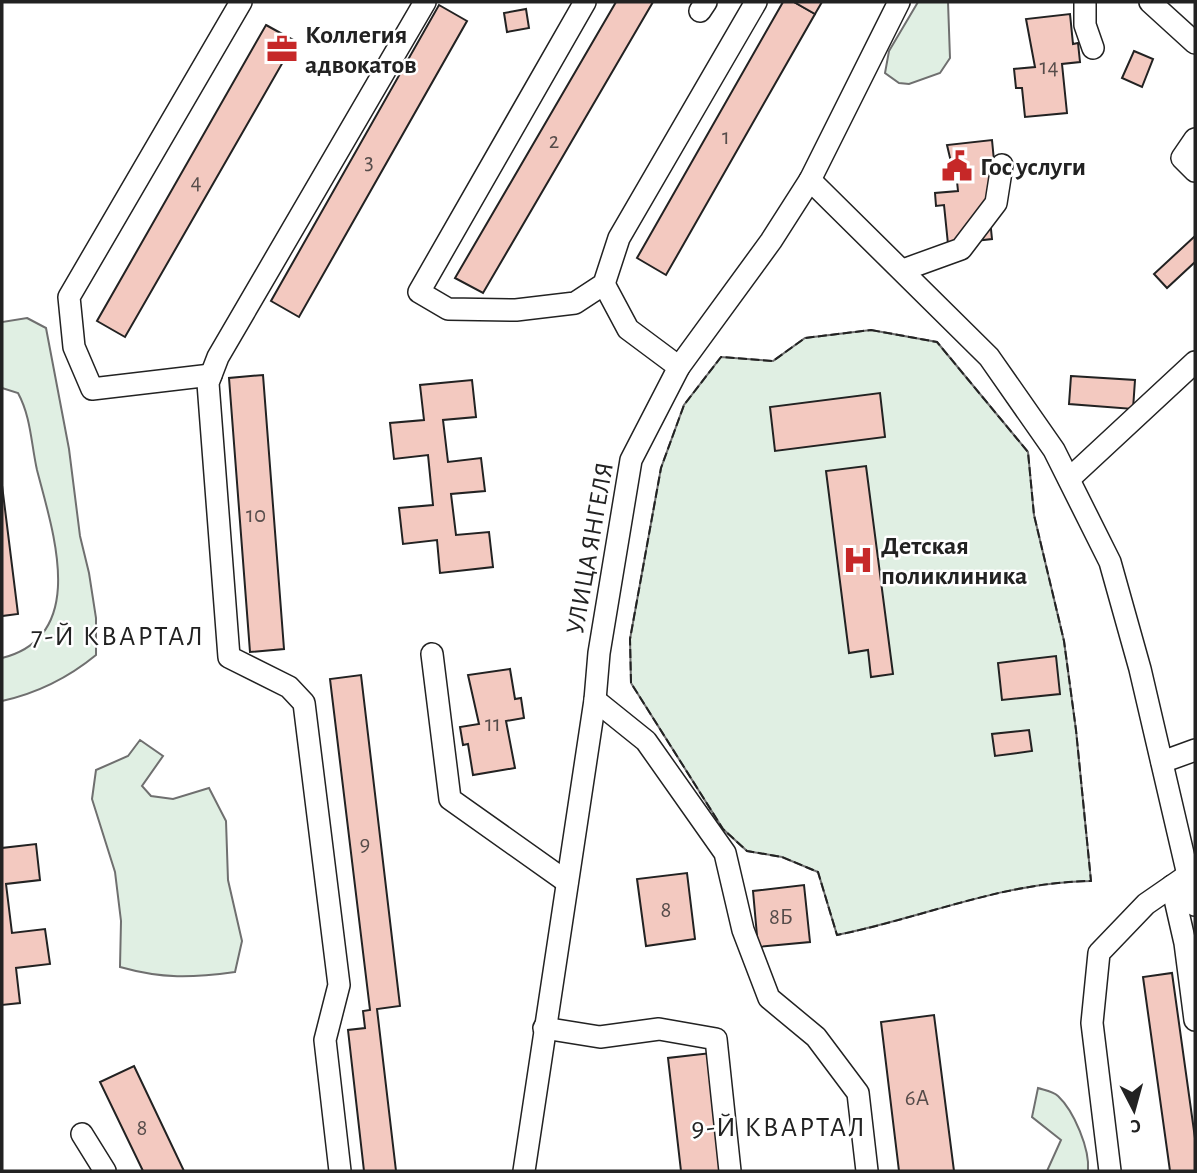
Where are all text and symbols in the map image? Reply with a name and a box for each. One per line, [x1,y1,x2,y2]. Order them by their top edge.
place label: Коллегия адвокатов [305,22,417,78]
office icon: Коллегия адвокатов [265,32,299,66]
house number: 14 [1040,56,1058,79]
house number: 1 [722,126,730,149]
house number: 2 [549,130,559,153]
public building icon: Гос услуги [940,149,974,183]
house number: 3 [364,151,374,174]
place label: Гос услуги [980,154,1086,180]
house number: 4 [190,171,202,194]
street label: УЛИЦА ЯНГЕЛЯ [562,460,618,636]
house number: 10 [246,504,266,527]
place label: Детская поликлиника [881,533,1027,589]
hospital icon: Детская поликлиника [841,543,875,577]
district label: 7-Й КВАРТАЛ [31,622,205,651]
house number: 11 [485,713,501,736]
house number: 9 [360,833,370,856]
house number: 8 [661,899,671,922]
house number: 8Б [769,906,793,929]
north arrow [1099,1075,1169,1145]
house number: 6А [905,1087,929,1110]
district label: 9-Й КВАРТАЛ [691,1113,867,1142]
text: С [1129,1115,1142,1135]
house number: 8 [137,1117,147,1140]

